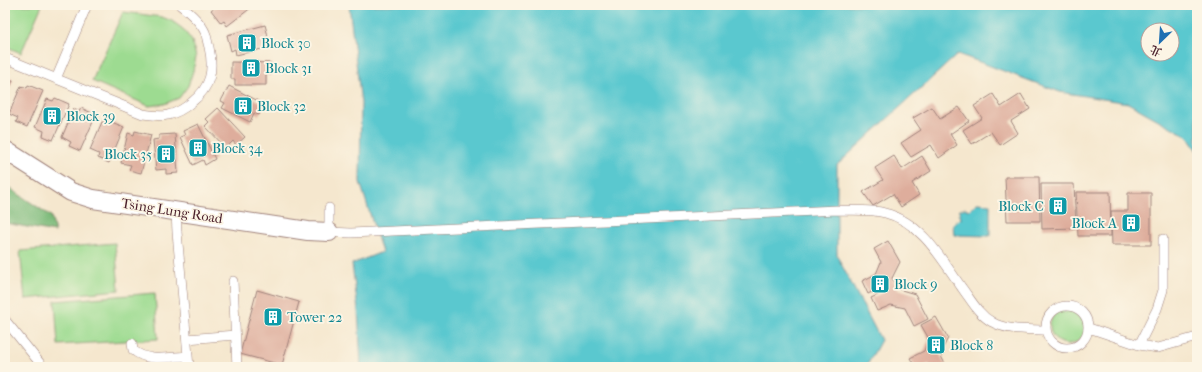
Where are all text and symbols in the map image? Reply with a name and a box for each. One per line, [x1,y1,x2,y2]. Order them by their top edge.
north arrow [1140,22,1180,62]
building icon: Block 30 [236,32,258,54]
place label: Block 30 [261,35,311,52]
text: 北 [1148,42,1164,59]
building icon: Block 31 [240,57,262,79]
place label: Block 31 [265,60,312,77]
building icon: Block 32 [232,95,254,117]
place label: Block 32 [257,98,306,115]
building icon: Block 39 [41,105,63,127]
place label: Block 39 [66,108,115,125]
building icon: Block 34 [187,137,209,159]
place label: Block 34 [212,140,263,157]
building icon: Block 35 [155,143,177,165]
place label: Block 35 [104,146,152,163]
street label: Tsing Lung Road [120,195,224,227]
building icon: Block C [1047,195,1069,217]
place label: Block C [998,198,1044,215]
building icon: Block A [1120,212,1142,234]
place label: Block A [1072,215,1118,232]
building icon: Block 9 [869,273,891,295]
place label: Block 9 [894,276,938,293]
building icon: Tower 22 [262,306,284,328]
place label: Tower 22 [287,309,342,326]
building icon: Block 8 [925,334,947,356]
place label: Block 8 [950,337,993,354]

